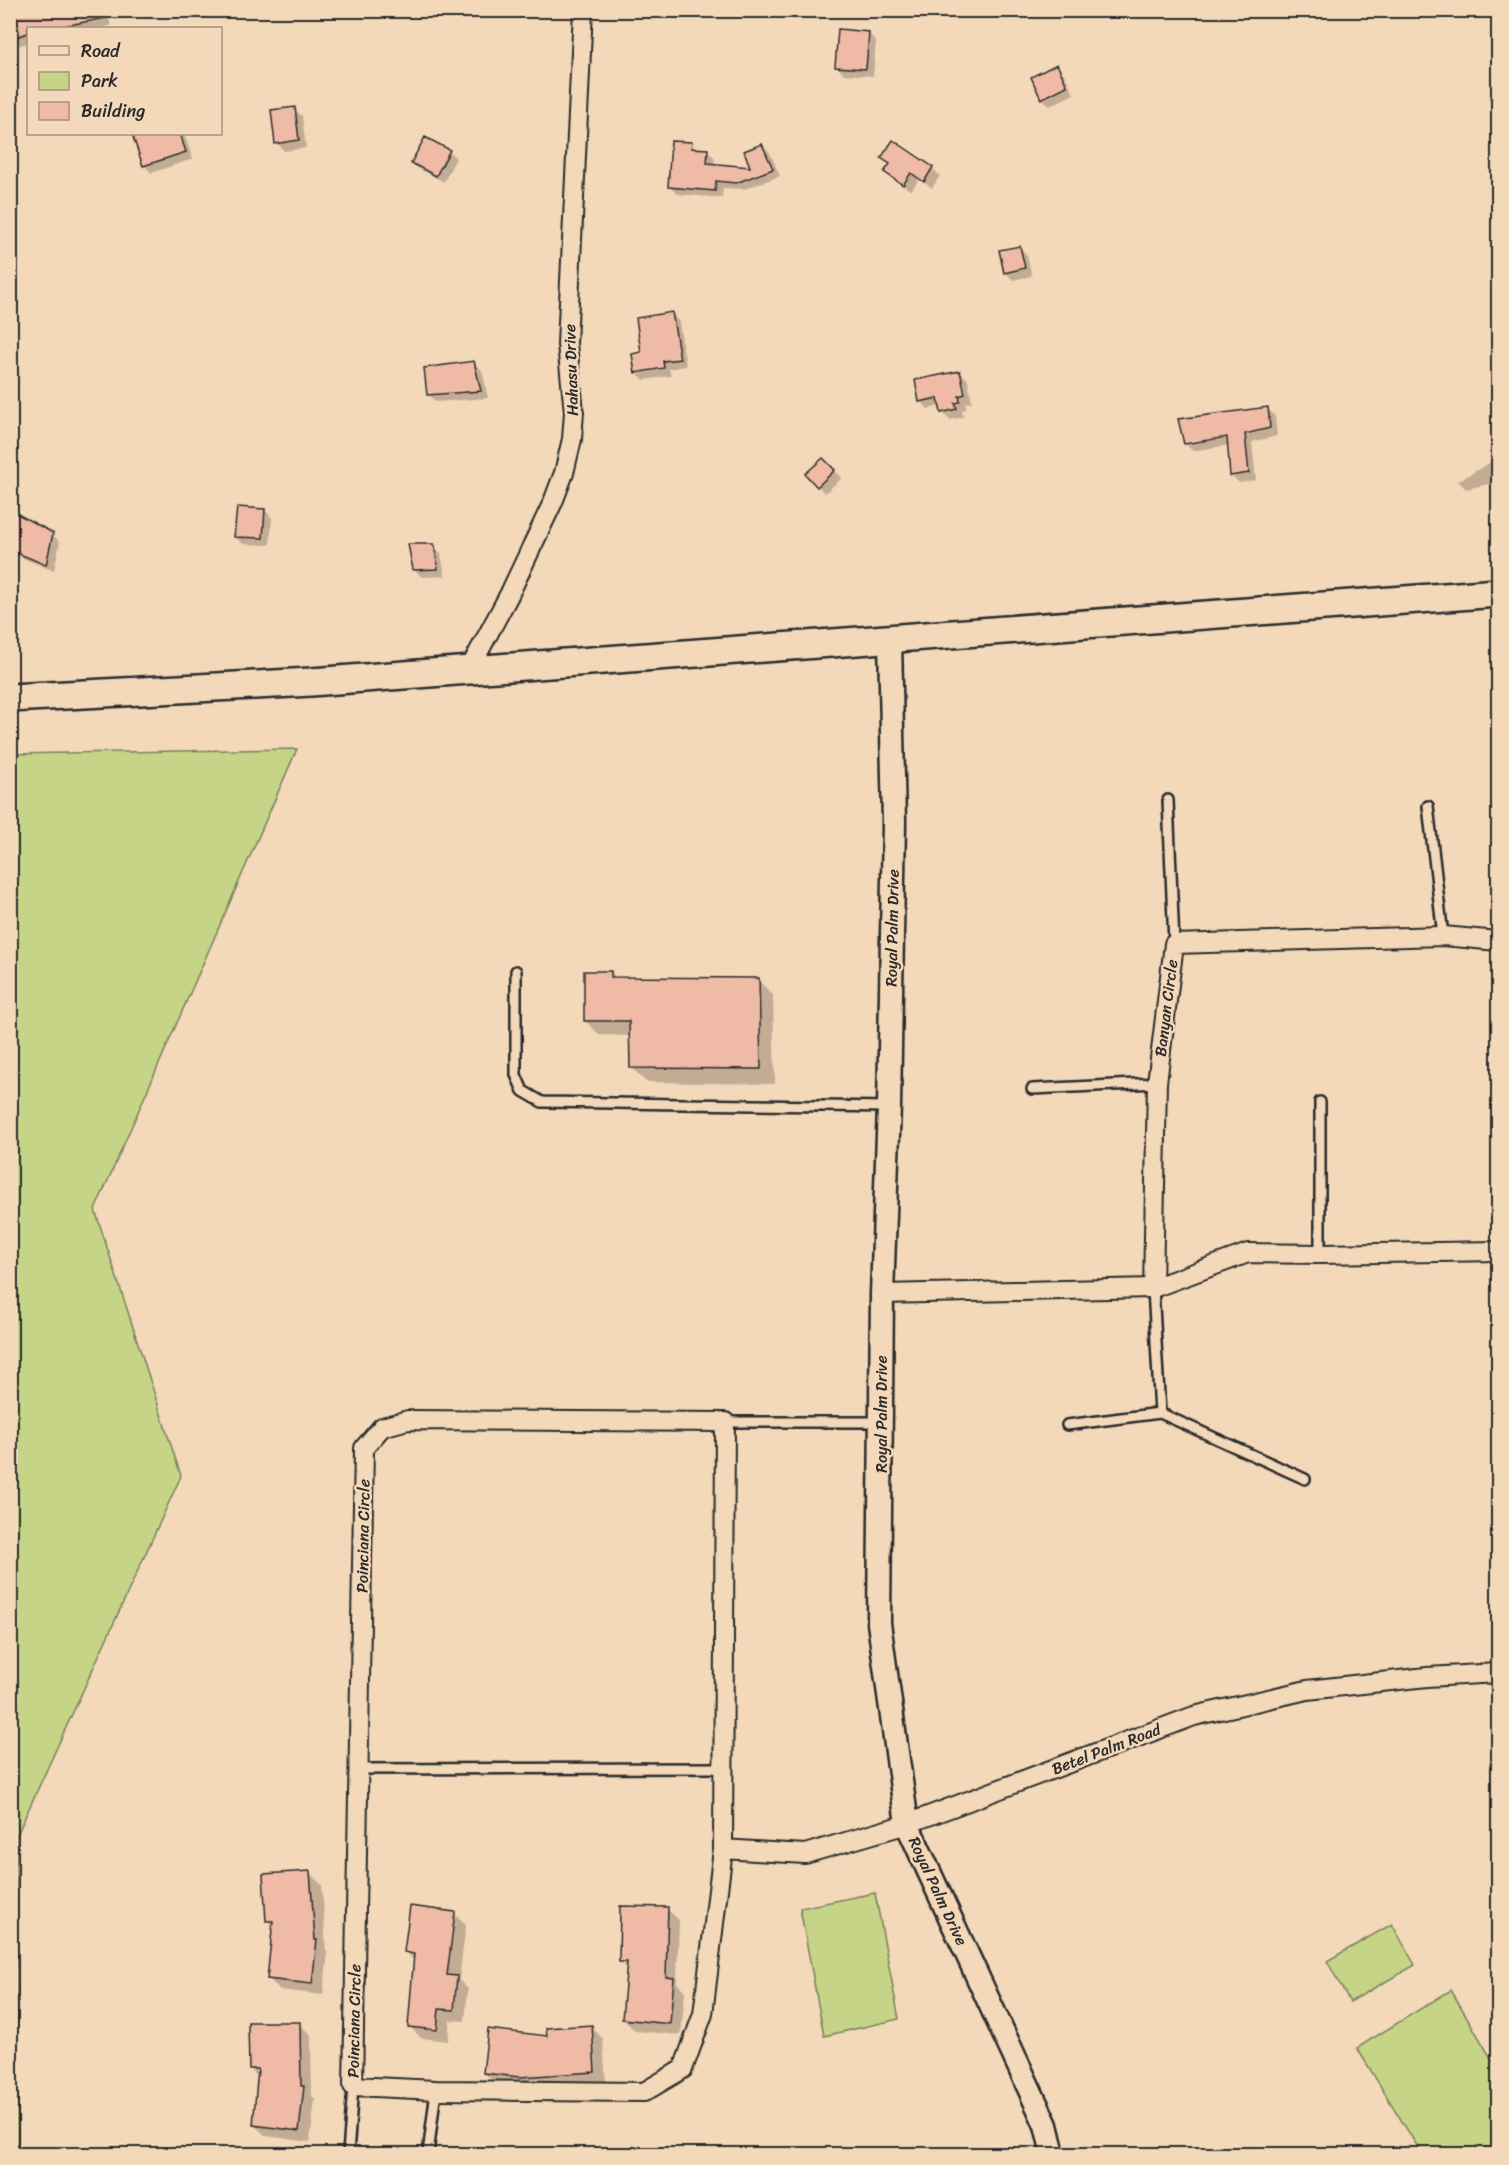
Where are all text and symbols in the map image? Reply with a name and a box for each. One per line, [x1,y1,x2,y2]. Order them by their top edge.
legend [27,27,222,135]
text: Road [81,35,121,67]
text: Park [81,65,118,97]
text: Building [81,95,145,127]
street label: Hahasu Drive [555,323,587,417]
street label: Royal Palm Drive [876,869,908,987]
street label: Banyan Circle [1146,958,1186,1058]
street label: Royal Palm Drive [867,1355,896,1473]
street label: Poinciana Circle [348,1479,378,1593]
street label: Betel Palm Road [1047,1714,1166,1783]
street label: Royal Palm Drive [900,1832,976,1950]
street label: Poinciana Circle [339,1964,369,2078]

